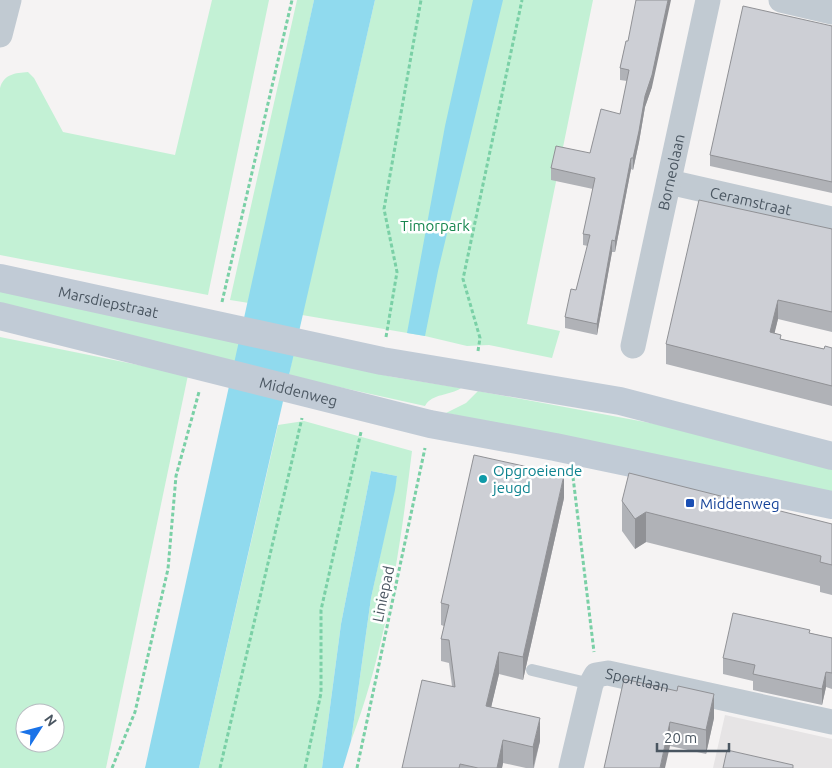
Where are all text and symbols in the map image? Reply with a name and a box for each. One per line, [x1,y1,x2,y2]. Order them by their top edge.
street label: Borneolaan [654,132,687,212]
street label: Ceramstraat [708,183,793,218]
park label: Timorpark [400,217,470,234]
street label: Marsdiepstraat [57,282,160,321]
street label: Middenweg [258,373,339,409]
place label: Opgroeiende jeugd [492,462,582,496]
marker: Opgroeiende jeugd [477,473,489,485]
place label: Middenweg [700,495,780,512]
marker: Middenweg [684,497,696,509]
street label: Liniepad [369,564,397,624]
street label: Sportlaan [604,664,671,695]
north arrow [15,703,65,753]
text: N [41,711,60,729]
scale bar [657,720,730,752]
text: 20 m [664,729,697,746]

